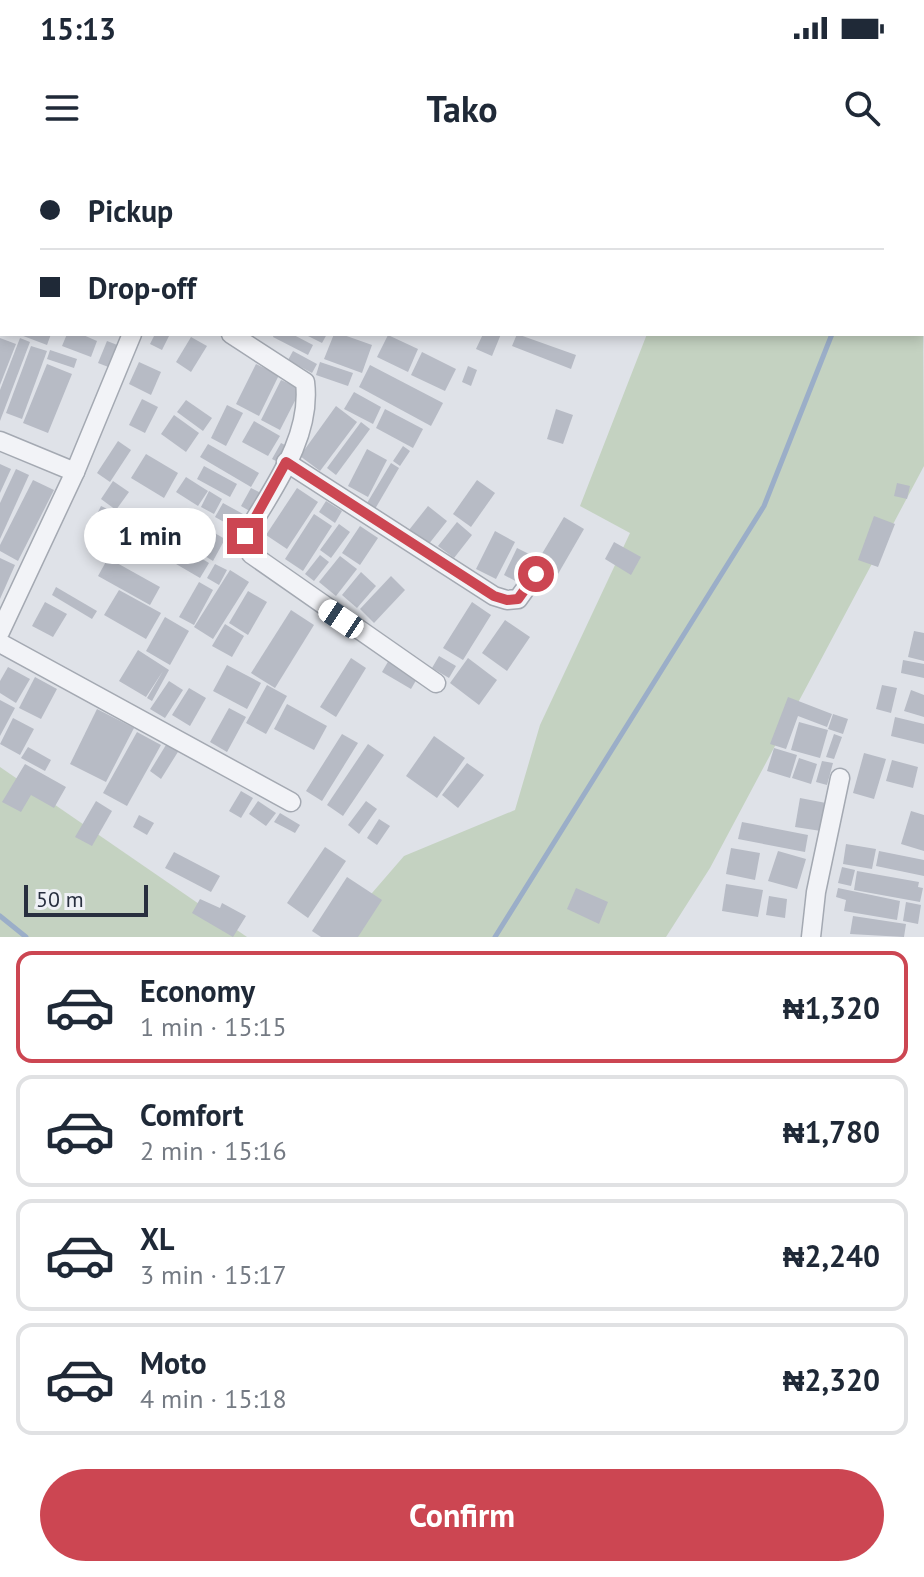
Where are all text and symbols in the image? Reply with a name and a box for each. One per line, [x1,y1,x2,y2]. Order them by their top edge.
text: 15:13 [40,9,116,48]
text: Tako [426,85,498,132]
icon: menu [40,86,84,130]
icon: search [840,86,884,130]
text: Pickup [88,191,173,230]
text: Drop-off [88,268,196,307]
callout: 1 min [85,508,217,564]
route end [227,518,263,554]
text: 1 min [118,519,182,552]
route start [518,556,554,592]
car [314,596,368,642]
scale bar [24,881,148,917]
text: 50 m [36,885,84,913]
icon: car [44,971,116,1043]
text: Economy [140,971,255,1010]
text: ₦1,320 [783,988,880,1027]
text: 1 min · 15:15 [140,1010,287,1043]
icon: car [44,1095,116,1167]
text: Comfort [140,1095,243,1134]
text: ₦1,780 [783,1112,880,1151]
text: 2 min · 15:16 [140,1134,287,1167]
icon: car [44,1219,116,1291]
text: XL [140,1219,174,1258]
text: ₦2,240 [783,1236,880,1275]
text: 3 min · 15:17 [140,1258,287,1291]
icon: car [44,1343,116,1415]
text: Moto [140,1343,207,1382]
text: ₦2,320 [783,1360,880,1399]
text: 4 min · 15:18 [140,1382,287,1415]
button: Confirm [40,1469,884,1561]

